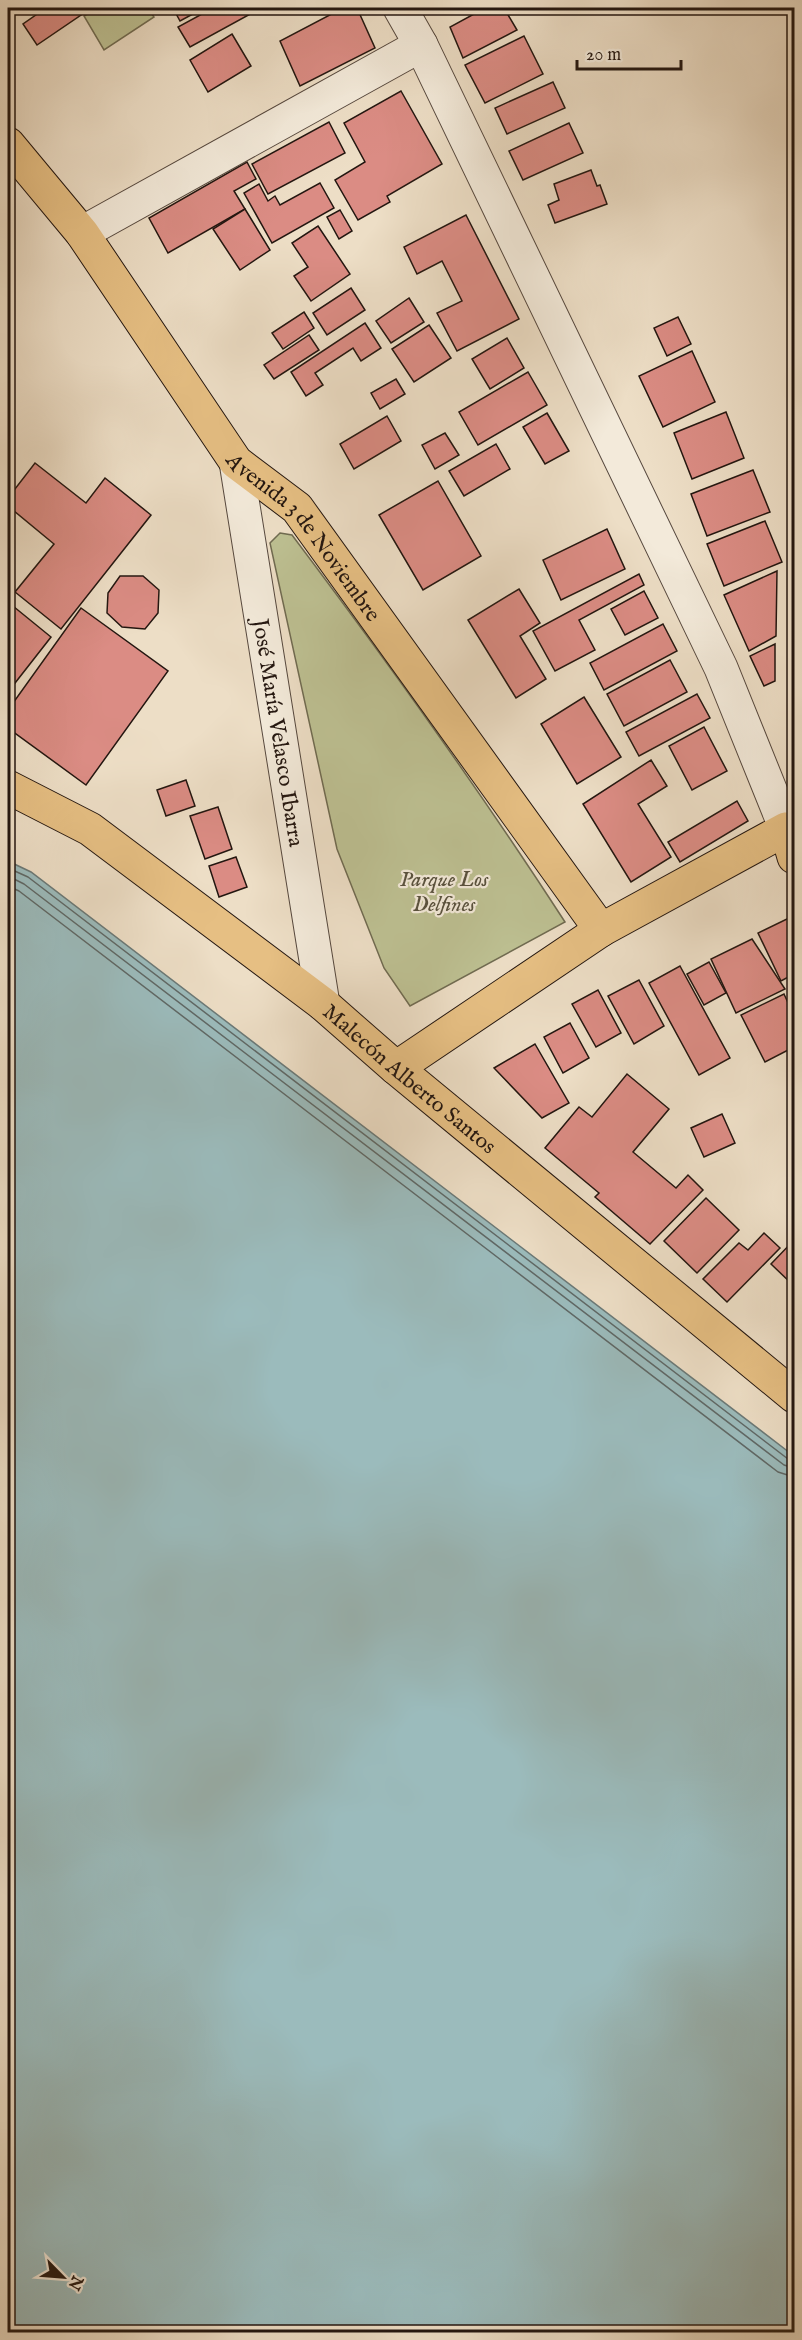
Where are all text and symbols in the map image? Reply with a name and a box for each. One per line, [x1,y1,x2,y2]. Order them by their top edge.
scale bar [577,33,680,71]
text: 20 m [586,44,621,67]
street label: Avenida 3 de Noviembre [218,448,386,628]
street label: José María Velasco Ibarra [245,614,310,849]
park label: Parque Los Delfines [400,866,489,919]
street label: Malecón Alberto Santos [316,998,501,1161]
north arrow [33,2247,93,2307]
text: N [63,2271,87,2293]

